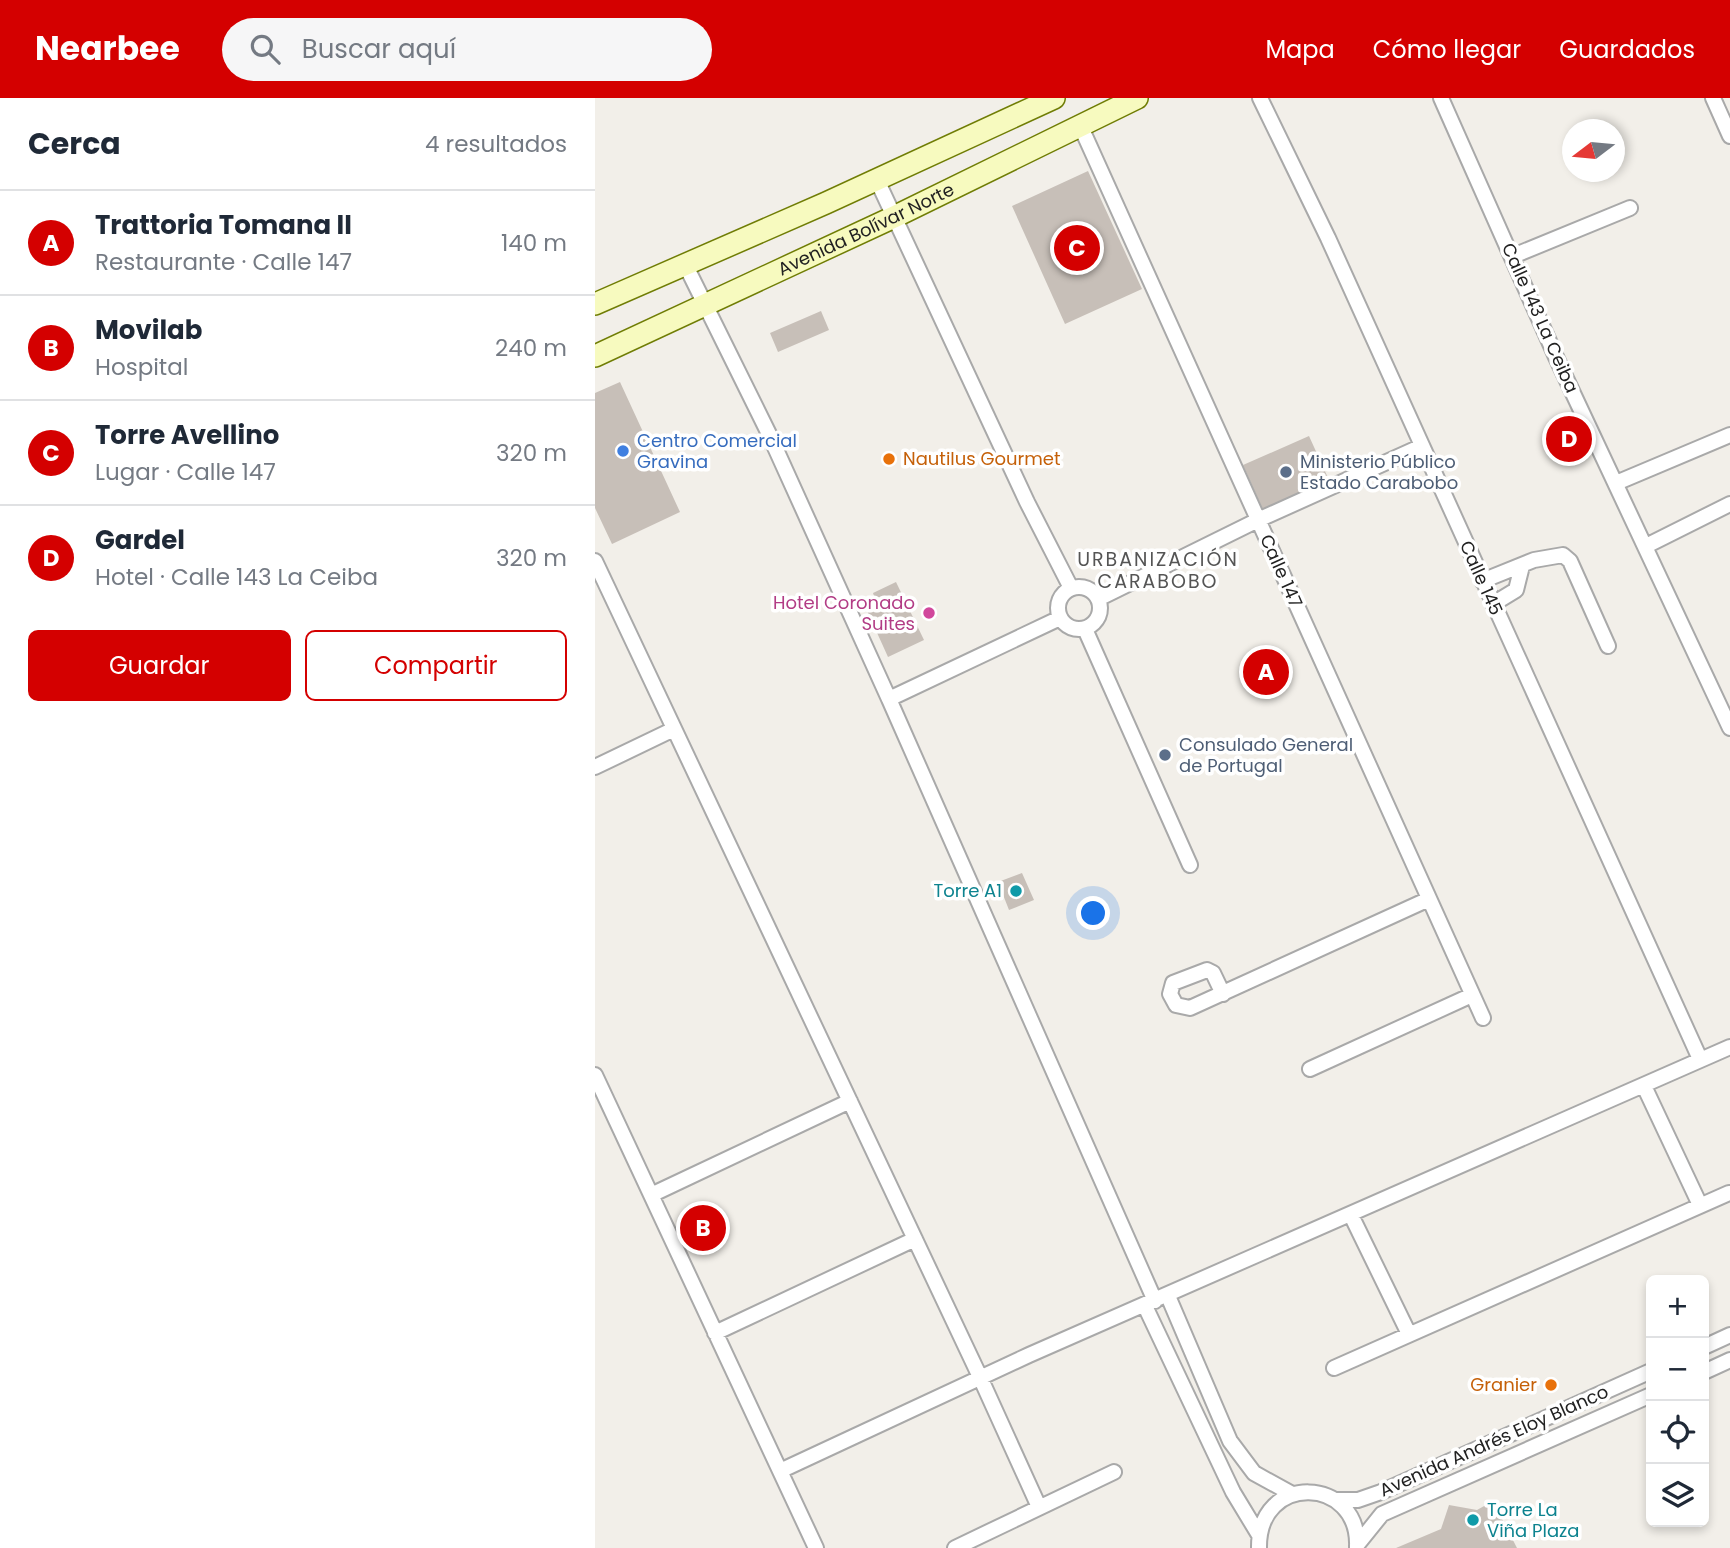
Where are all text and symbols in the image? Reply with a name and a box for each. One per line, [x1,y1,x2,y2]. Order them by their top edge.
search box [222,18,712,81]
text: Nearbee [35,25,180,72]
icon: search [246,30,284,68]
text: Buscar aquí [302,31,456,67]
text: Mapa [1265,33,1335,66]
text: Cómo llegar [1373,33,1521,66]
text: Guardados [1559,33,1695,66]
north arrow [1562,119,1625,182]
text: Cerca [28,122,121,165]
text: 4 resultados [425,128,567,160]
street label: Avenida Bolívar Norte [773,177,958,281]
text: Trattoria Tomana II [95,207,352,243]
pin: C [1054,222,1100,274]
text: A [43,227,59,259]
text: 140 m [501,227,567,259]
street label: Calle 143 La Ceiba [1496,239,1585,397]
text: Restaurante · Calle 147 [95,246,352,278]
text: Movilab [95,312,202,348]
text: B [43,332,59,364]
text: 240 m [495,332,567,364]
text: Hospital [95,351,188,383]
pin: D [1546,413,1592,465]
text: Torre Avellino [95,417,279,453]
place label: Centro Comercial Gravina [637,428,797,474]
text: C [42,437,60,469]
text: 320 m [496,437,567,469]
marker: Centro Comercial Gravina [615,443,631,459]
place label: Nautilus Gourmet [903,446,1060,471]
place label: Ministerio Público Estado Carabobo [1300,449,1458,495]
marker: Nautilus Gourmet [881,451,897,467]
text: Lugar · Calle 147 [95,456,276,488]
marker: Ministerio Público Estado Carabobo [1278,464,1294,480]
text: Gardel [95,522,185,558]
street label: Calle 147 [1254,530,1309,612]
street label: Calle 145 [1454,536,1509,619]
text: D [43,542,59,574]
text: 320 m [496,542,567,574]
district label: URBANIZACIÓN CARABOBO [1077,546,1239,595]
text: Hotel · Calle 143 La Ceiba [95,561,378,593]
place label: Hotel Coronado Suites [773,590,915,636]
marker: Hotel Coronado Suites [921,605,937,621]
button: Guardar [28,630,291,701]
button: Compartir [305,630,567,701]
pin: A [1243,646,1289,698]
place label: Consulado General de Portugal [1179,732,1353,778]
marker: Consulado General de Portugal [1157,747,1173,763]
place label: Torre A1 [933,878,1002,903]
marker: Torre A1 [1008,883,1024,899]
your location [1076,896,1110,930]
pin: B [680,1202,726,1254]
map controls [1646,1275,1709,1527]
button: + [1646,1275,1709,1338]
button: − [1646,1338,1709,1401]
place label: Granier [1470,1372,1537,1397]
marker: Granier [1543,1377,1559,1393]
street label: Avenida Andrés Eloy Blanco [1375,1379,1612,1502]
button: locate [1646,1401,1709,1464]
button: layers [1646,1464,1709,1527]
place label: Torre La Viña Plaza [1487,1497,1579,1543]
marker: Torre La Viña Plaza [1465,1512,1481,1528]

